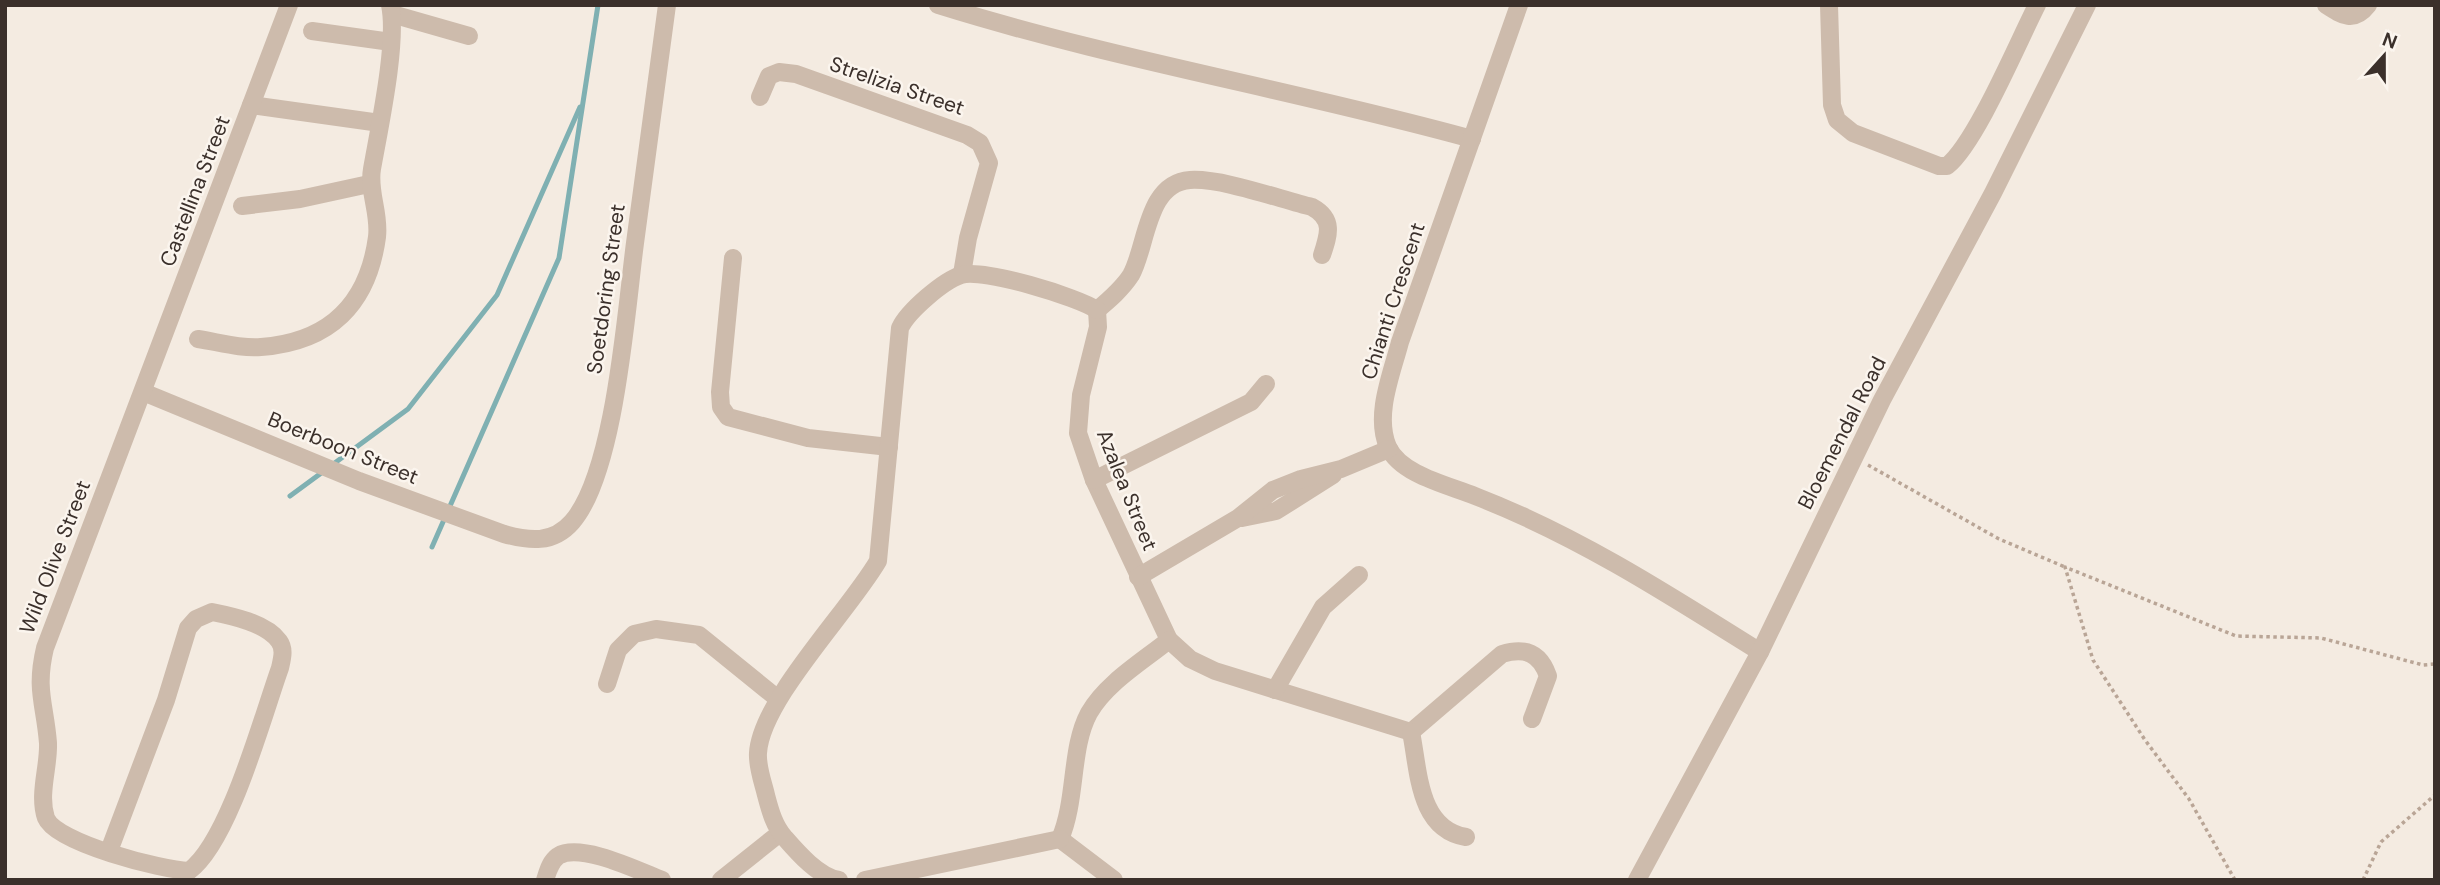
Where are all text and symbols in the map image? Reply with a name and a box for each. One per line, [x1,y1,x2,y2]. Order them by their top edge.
north arrow [2349,21,2419,91]
text: N [2379,26,2401,55]
street label: Strelizia Street [826,50,968,122]
street label: Castellina Street [153,112,237,270]
street label: Soetdoring Street [580,202,632,376]
street label: Chianti Crescent [1354,219,1432,383]
street label: Bloemendal Road [1791,352,1893,514]
street label: Boerboon Street [264,405,422,491]
street label: Azalea Street [1090,425,1164,555]
street label: Wild Olive Street [13,476,97,638]

